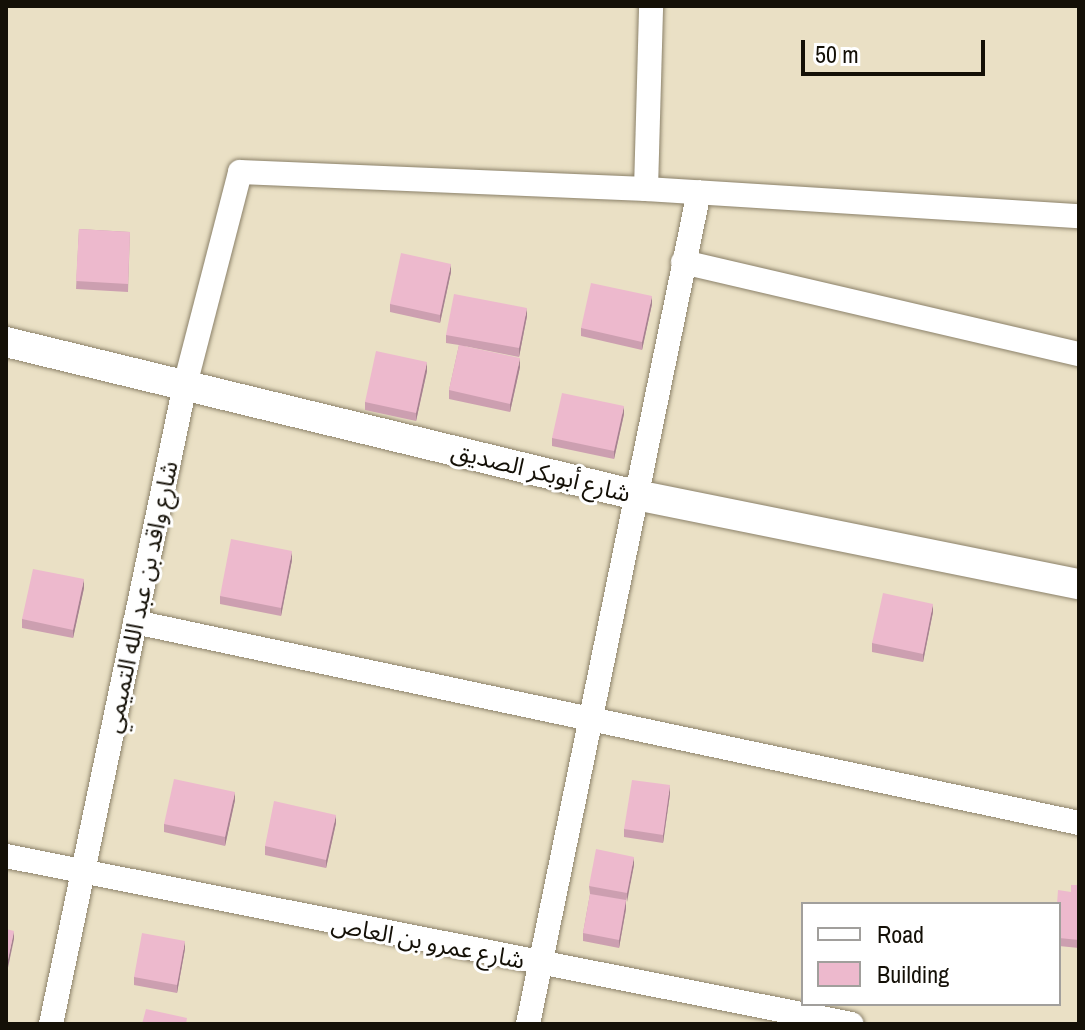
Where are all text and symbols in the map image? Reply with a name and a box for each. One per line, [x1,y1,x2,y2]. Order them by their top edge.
scale bar [805,24,989,74]
text: 50 m [815,38,859,70]
street label: شارع أبوبكر الصديق [449,436,633,508]
street label: شارع واقد بن عبد الله التميمي [98,458,184,736]
legend [801,902,1061,1006]
street label: شارع عمرو بن العاص [329,909,527,975]
text: Road [877,918,924,950]
text: Building [877,958,949,990]

